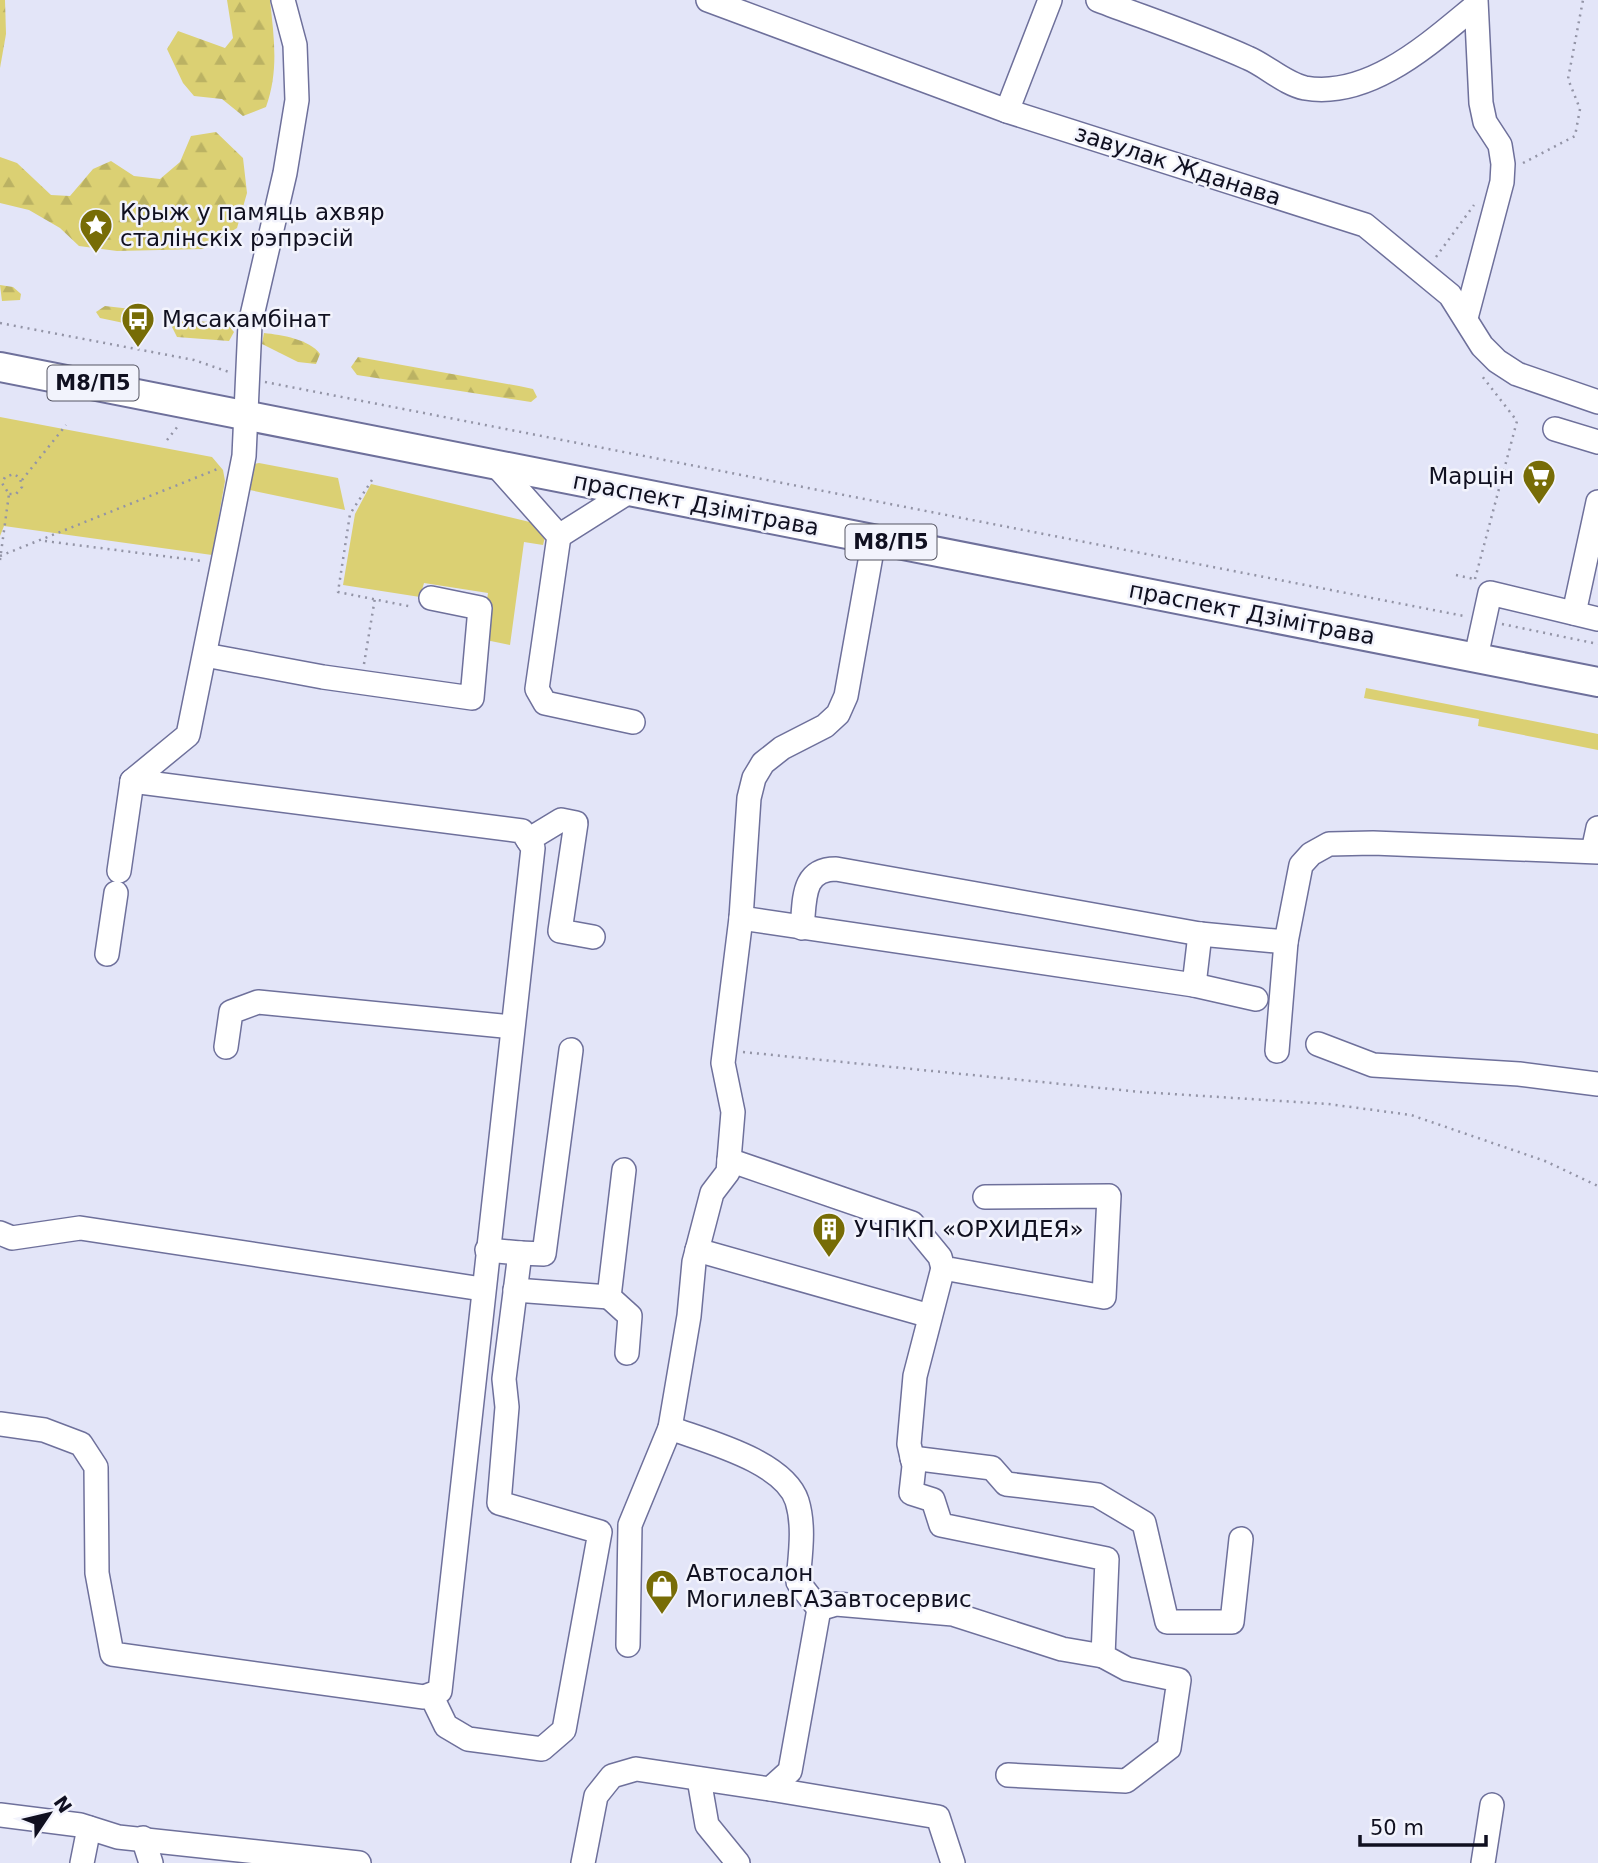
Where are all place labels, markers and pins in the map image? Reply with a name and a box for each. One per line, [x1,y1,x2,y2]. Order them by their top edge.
place label: Крыж у памяць ахвяр сталінскіх рэпрэсій [120,199,385,251]
place icon: Крыж у памяць ахвяр сталінскіх рэпрэсій [77,206,115,255]
bus stop icon: Мясакамбінат [119,300,157,349]
place label: Мясакамбінат [162,306,331,332]
supermarket icon: Марцін [1520,457,1558,506]
place label: Марцін [1428,463,1514,489]
building icon: УЧПКП «ОРХИДЕЯ» [810,1210,848,1259]
place label: УЧПКП «ОРХИДЕЯ» [854,1216,1084,1242]
place label: Автосалон МогилевГАЗавтосервис [686,1560,972,1612]
shop icon: Автосалон МогилевГАЗавтосервис [643,1567,681,1616]

